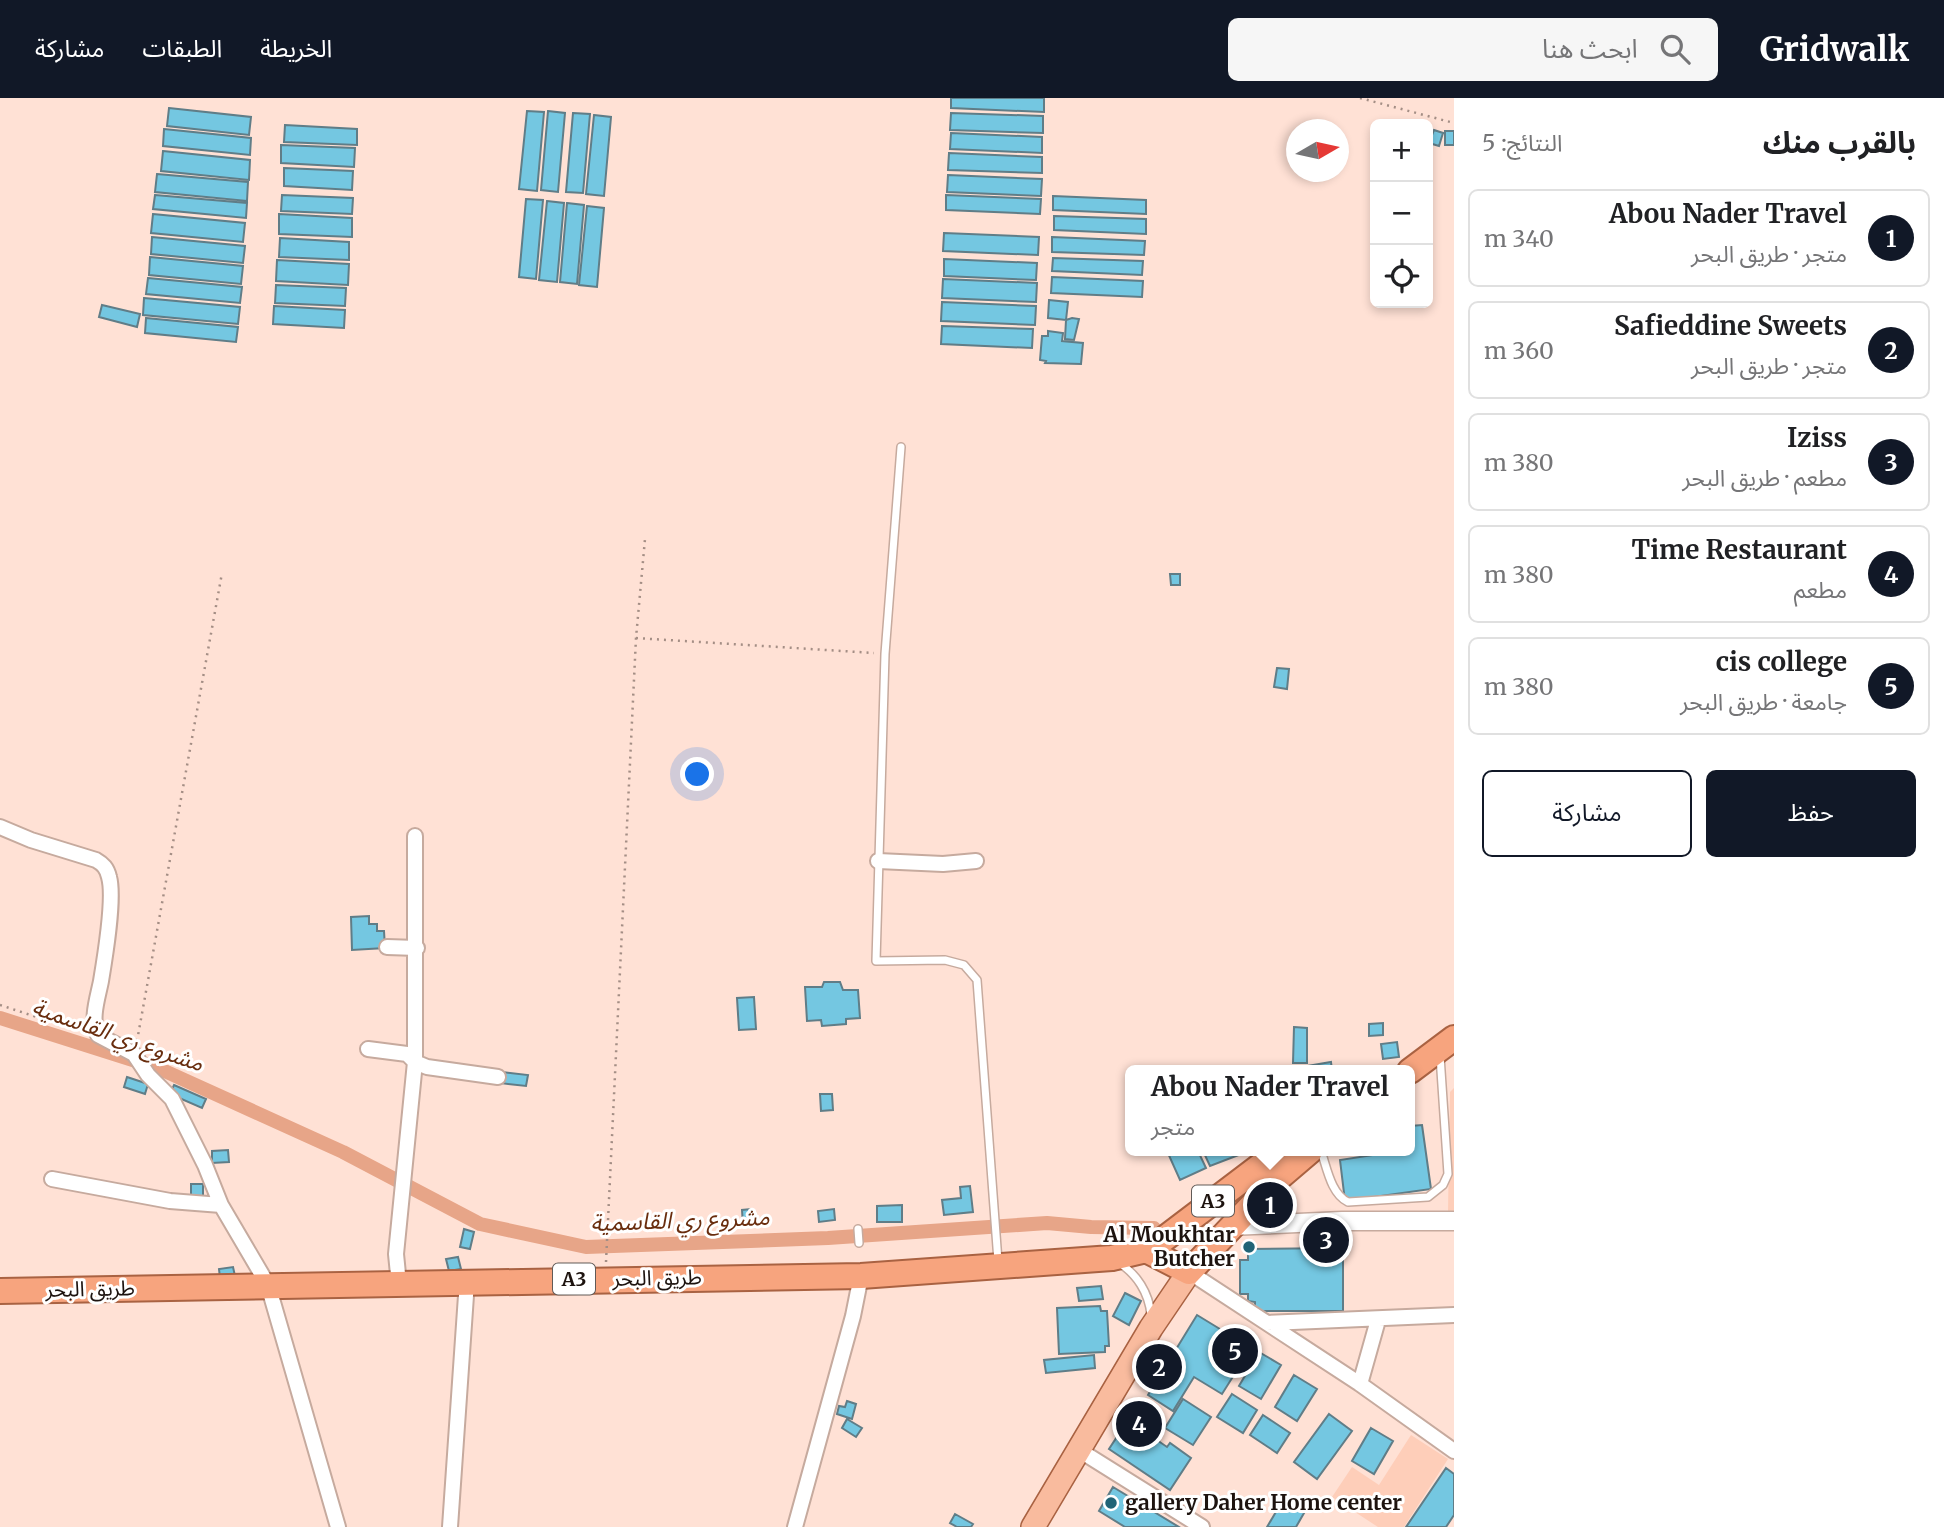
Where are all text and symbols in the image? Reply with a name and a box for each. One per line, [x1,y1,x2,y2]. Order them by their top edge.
search box [1228,18,1718,81]
text: Gridwalk [1760,29,1909,70]
icon: search [1656,30,1694,68]
text: ابحث هنا [1542,32,1638,65]
text: مشاركة [35,33,104,64]
text: الطبقات [142,33,222,64]
text: الخريطة [260,33,332,64]
north arrow [1286,119,1349,182]
map controls [1370,119,1433,308]
button: + [1370,119,1433,182]
text: بالقرب منك [1763,123,1916,161]
text: النتائج: 5 [1482,128,1563,157]
button: − [1370,182,1433,245]
text: Abou Nader Travel [1609,197,1847,230]
text: 340 m [1484,224,1554,253]
text: 1 [1886,224,1896,253]
text: متجر · طريق البحر [1691,239,1847,268]
button: locate [1370,245,1433,308]
text: Safieddine Sweets [1614,309,1847,342]
text: 360 m [1484,336,1554,365]
text: 2 [1884,336,1898,365]
text: متجر · طريق البحر [1691,351,1847,380]
text: Iziss [1787,421,1847,454]
text: 380 m [1484,448,1554,477]
text: 3 [1884,448,1898,477]
text: مطعم · طريق البحر [1682,463,1847,492]
text: Time Restaurant [1632,533,1847,566]
text: 380 m [1484,560,1554,589]
text: 4 [1884,560,1898,589]
text: مطعم [1794,575,1847,604]
text: cis college [1716,645,1847,678]
text: 380 m [1484,672,1554,701]
text: 5 [1884,672,1898,701]
text: جامعة · طريق البحر [1680,687,1847,716]
your location [680,757,714,791]
button: مشاركة [1482,770,1692,857]
button: حفظ [1706,770,1916,857]
water label: مشروع ري القاسمية [27,992,208,1082]
popup [1125,1065,1415,1156]
text: Abou Nader Travel [1151,1070,1389,1103]
text: متجر [1151,1112,1195,1141]
pin: 1 [1247,1179,1293,1231]
road number: A3 [1192,1186,1234,1217]
water label: مشروع ري القاسمية [590,1202,770,1241]
pin: 3 [1303,1214,1349,1266]
place label: Al Moukhtar Butcher [1103,1221,1235,1272]
marker: Al Moukhtar Butcher [1241,1239,1257,1255]
street label: طريق البحر [611,1263,702,1292]
road number: A3 [553,1264,595,1294]
street label: طريق البحر [44,1274,135,1303]
pin: 5 [1212,1325,1258,1377]
pin: 2 [1136,1341,1182,1393]
pin: 4 [1116,1398,1162,1450]
place label: gallery Daher Home center [1125,1489,1402,1516]
marker: gallery Daher Home center [1103,1495,1119,1511]

